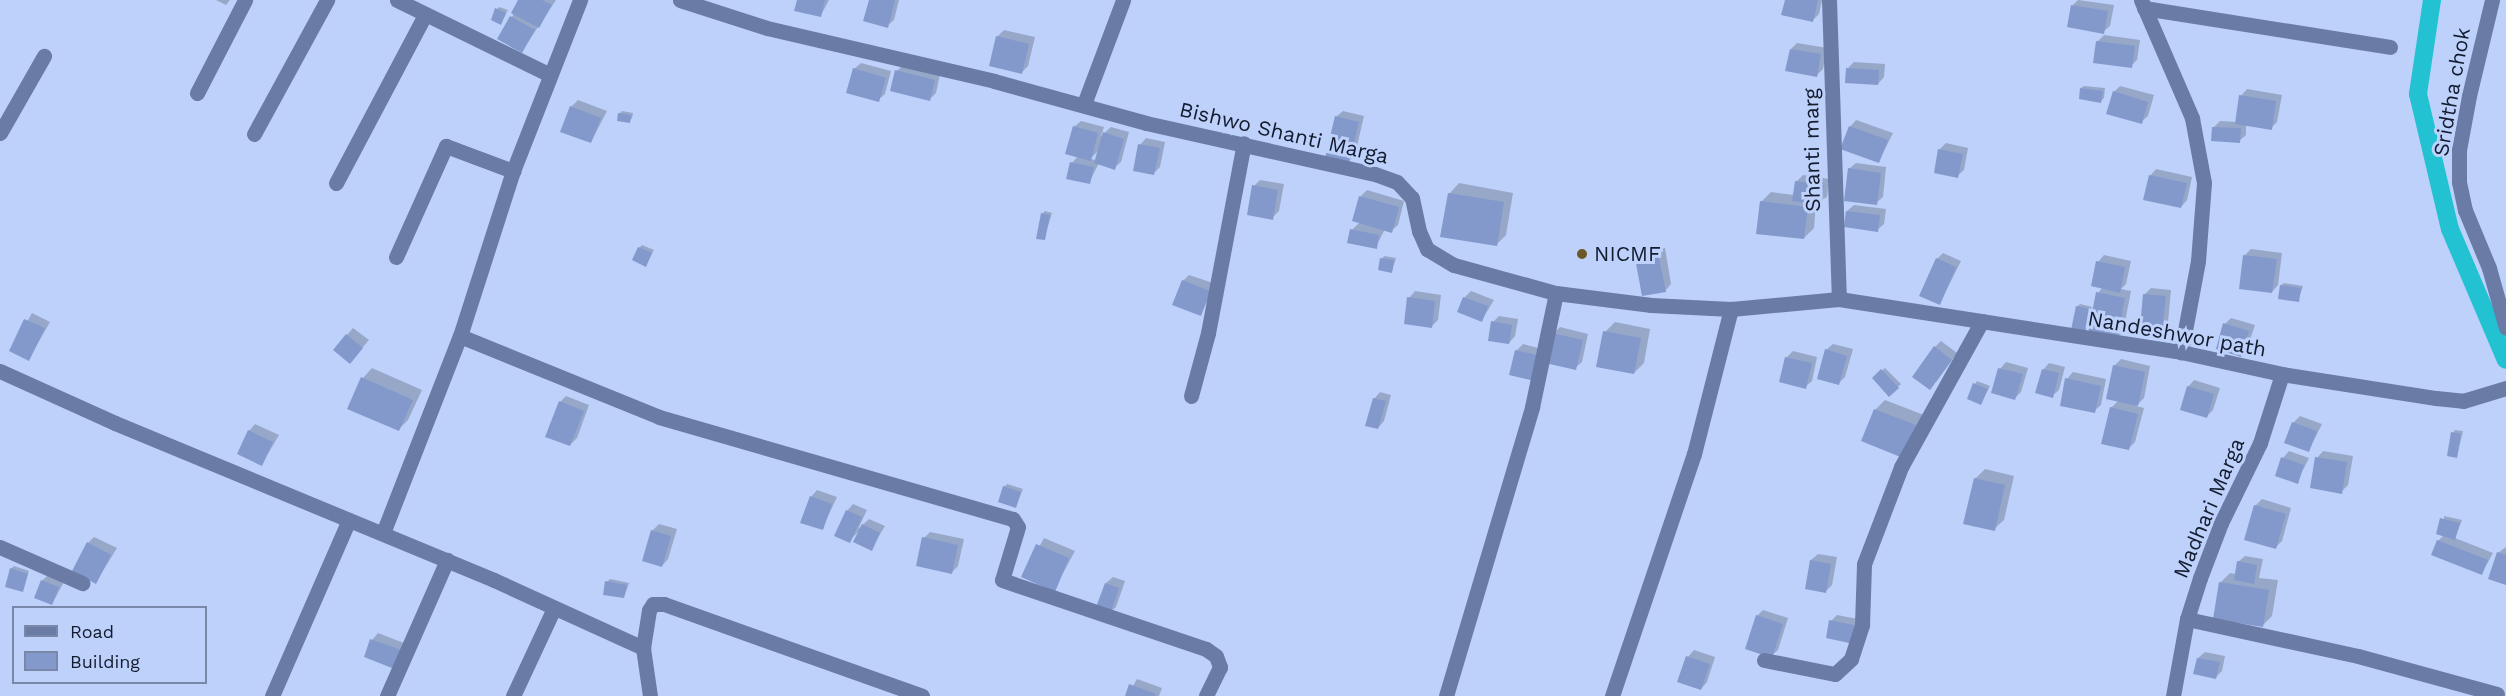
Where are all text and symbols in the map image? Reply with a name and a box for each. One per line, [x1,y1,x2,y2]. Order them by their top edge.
street label: Sridtha chok [2428,25,2476,159]
street label: Shanti marg [1798,88,1826,212]
street label: Bishwo Shanti Marga [1177,97,1391,169]
place label: NICMF [1594,241,1661,267]
marker: NICMF [1575,247,1589,261]
street label: Nandeshwor path [2086,306,2268,362]
street label: Madhari Marga [2168,434,2250,582]
legend [12,606,207,684]
text: Road [70,621,114,642]
text: Building [70,651,140,672]

